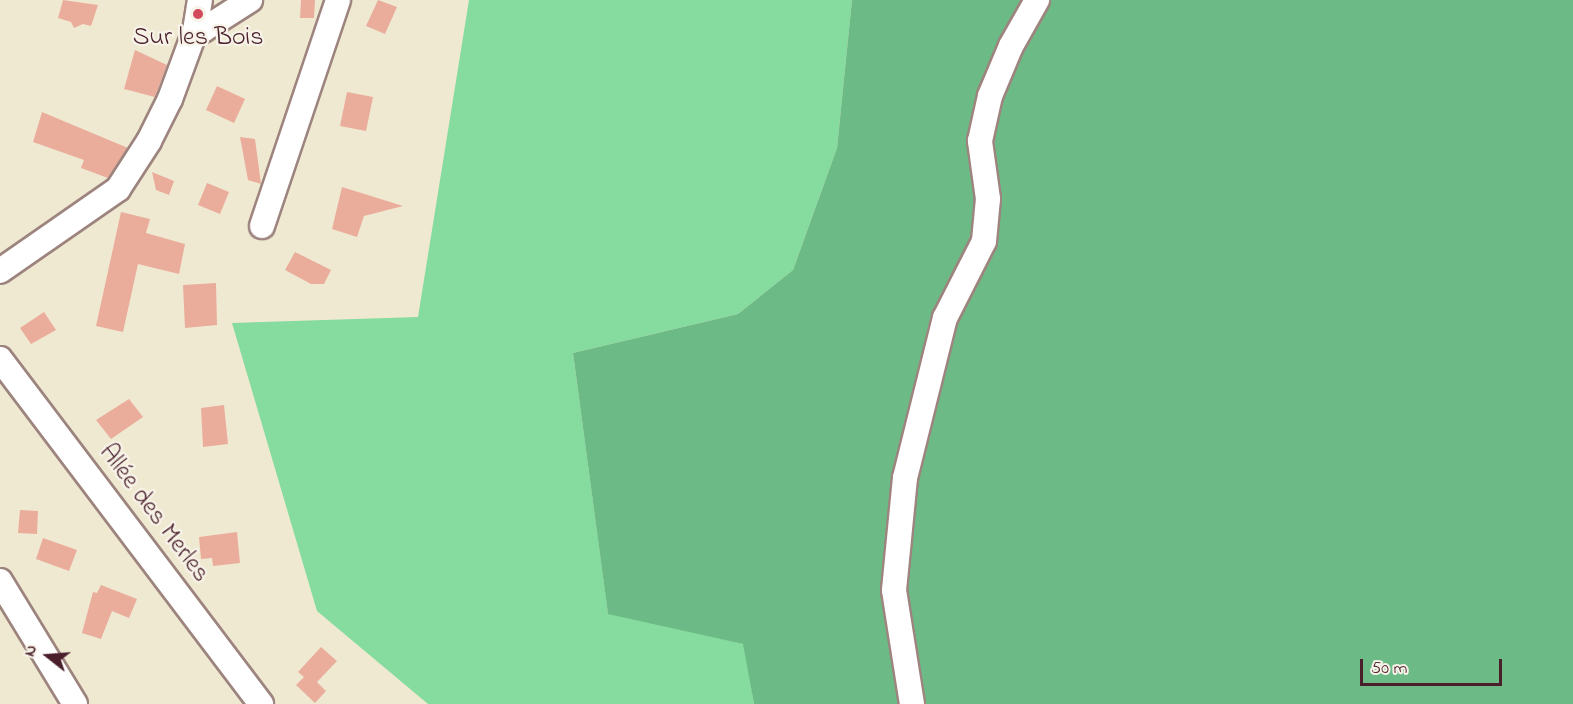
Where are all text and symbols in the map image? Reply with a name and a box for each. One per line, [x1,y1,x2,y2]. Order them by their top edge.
marker: Sur les Bois [191,7,205,21]
place label: Sur les Bois [133,23,263,55]
street label: Allée des Merles [91,439,215,589]
north arrow [18,626,78,686]
text: N [18,642,44,659]
scale bar [1363,647,1506,685]
text: 50 m [1371,656,1408,682]

